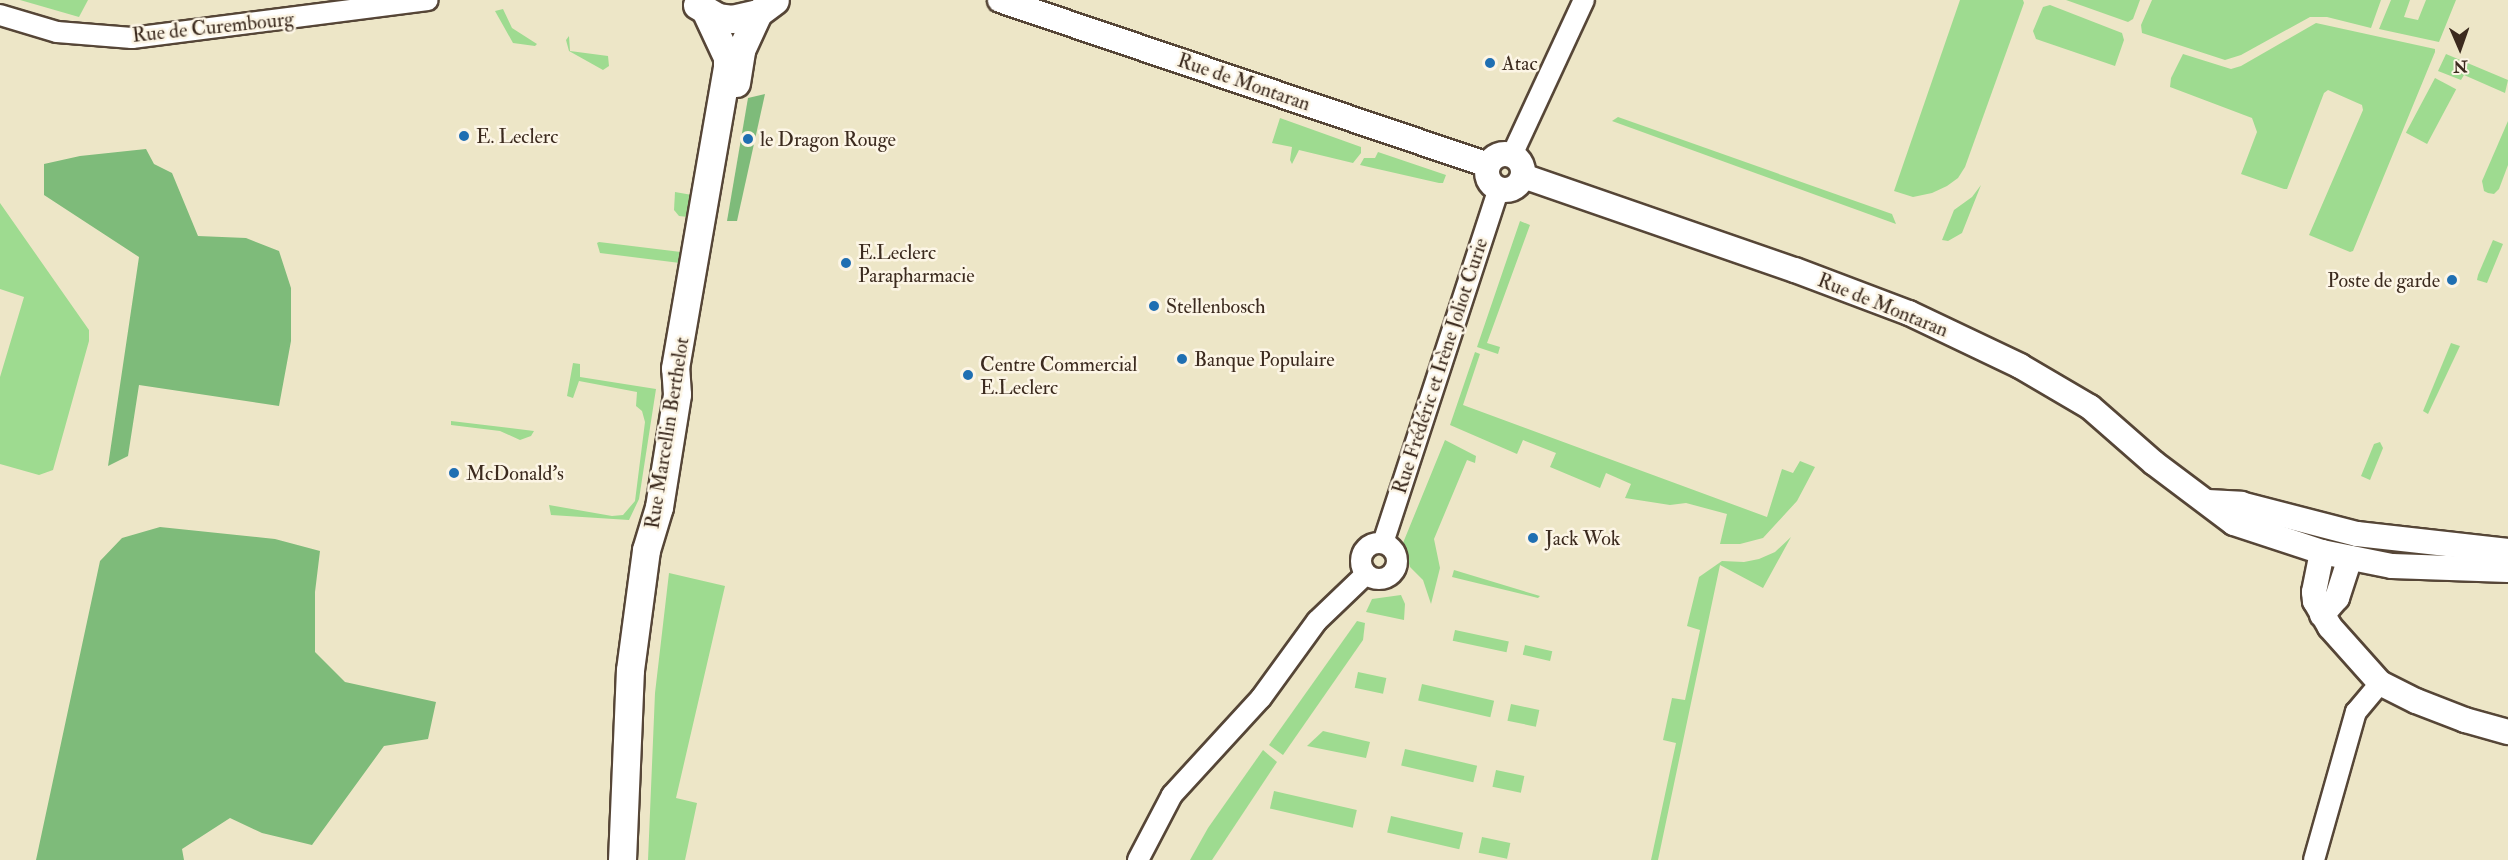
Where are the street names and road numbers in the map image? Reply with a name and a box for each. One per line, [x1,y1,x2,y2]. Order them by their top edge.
street label: Rue de Curembourg [131,7,295,47]
street label: Rue de Montaran [1174,48,1314,116]
street label: Rue Frédéric et Irène Joliot Curie [1387,235,1493,497]
street label: Rue de Montaran [1814,268,1952,342]
street label: Rue Marcellin Berthelot [640,335,694,531]

